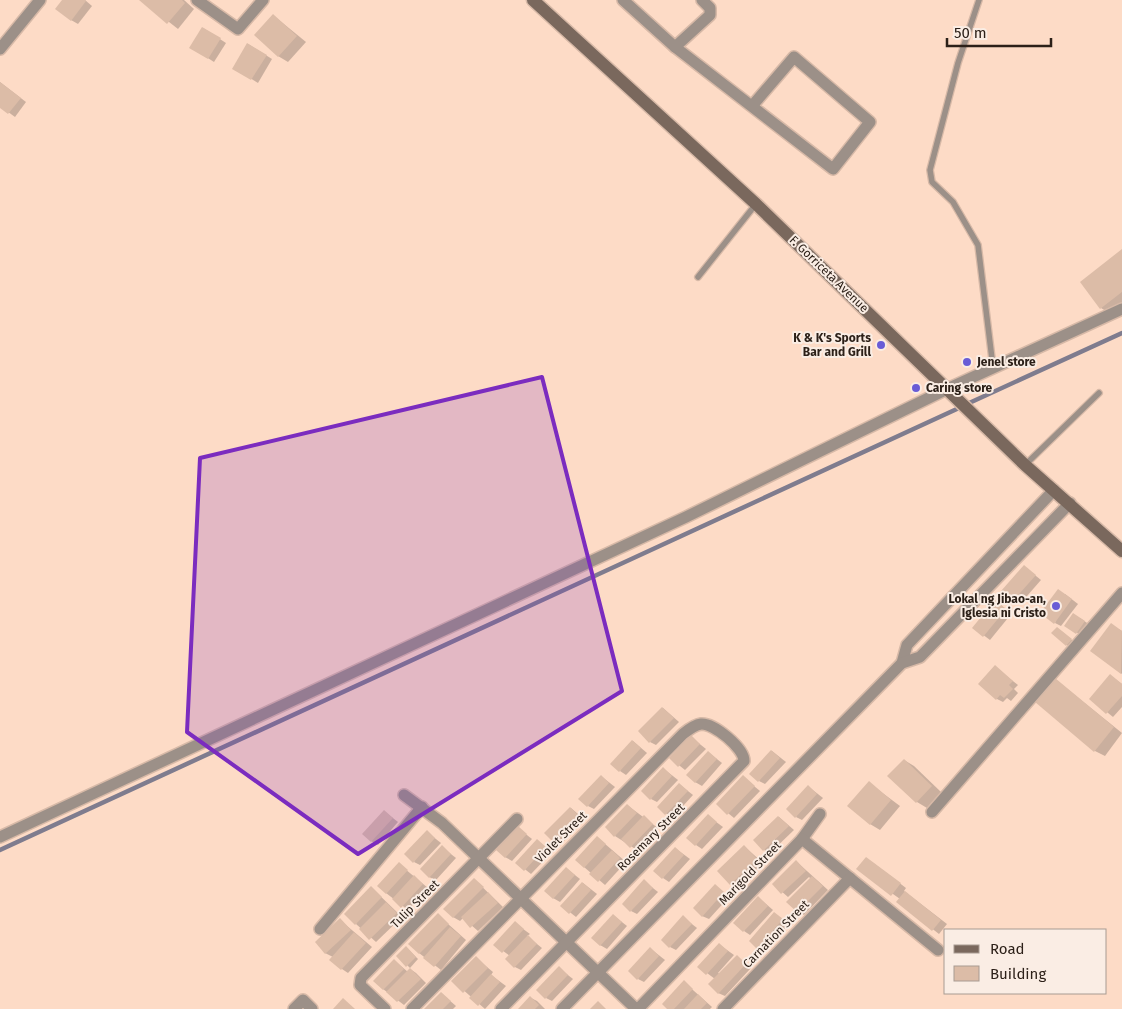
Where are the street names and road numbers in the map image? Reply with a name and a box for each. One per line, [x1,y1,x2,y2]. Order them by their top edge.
street label: F. Gorriceta Avenue [787,233,871,315]
street label: Rosemary Street [614,800,688,874]
street label: Violet Street [532,808,590,866]
street label: Marigold Street [716,838,784,908]
street label: Tulip Street [388,876,443,931]
street label: Carnation Street [740,897,812,971]

